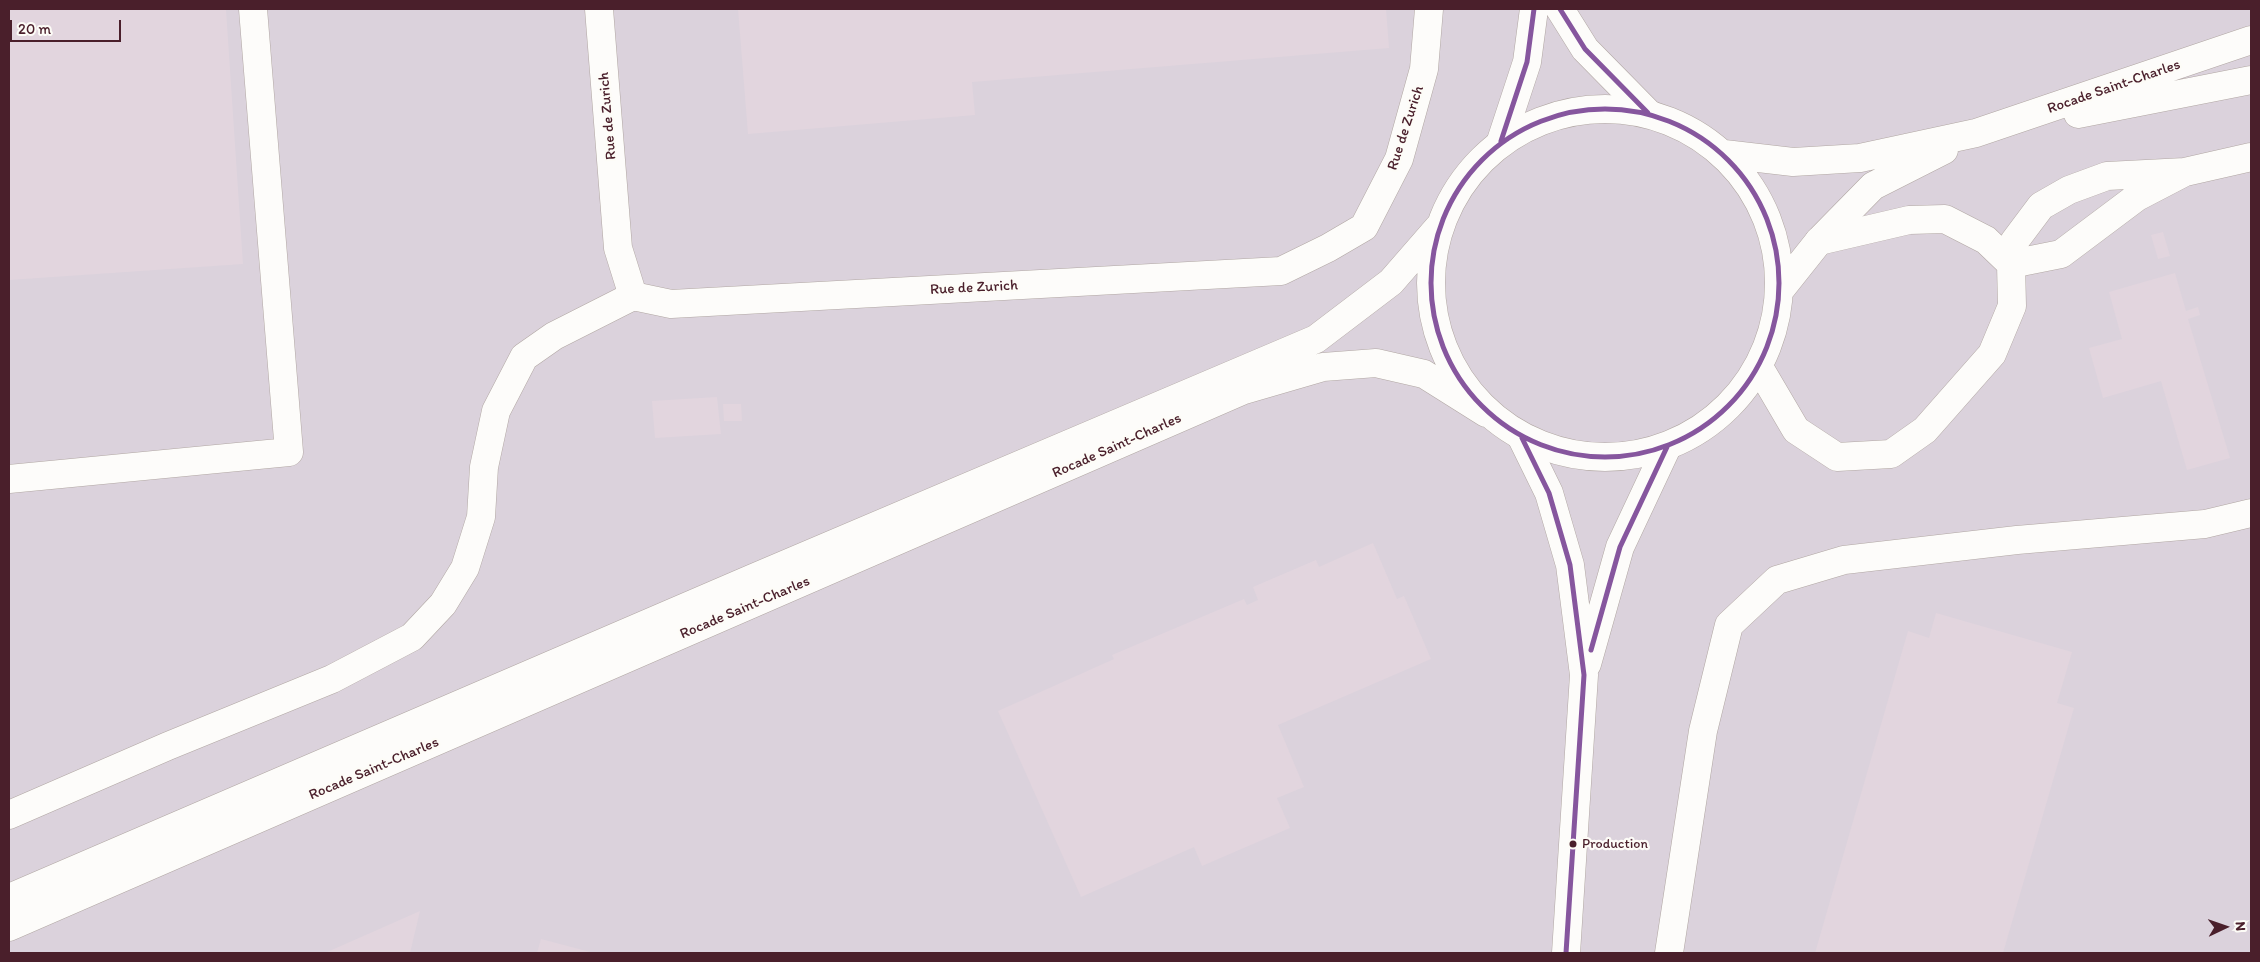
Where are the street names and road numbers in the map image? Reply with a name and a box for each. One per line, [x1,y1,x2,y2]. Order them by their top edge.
street label: Rocade Saint-Charles [2045,56,2183,118]
street label: Rue de Zurich [595,71,621,161]
street label: Rue de Zurich [1384,83,1428,173]
street label: Rue de Zurich [930,277,1018,299]
street label: Rocade Saint-Charles [1050,409,1184,483]
street label: Rocade Saint-Charles [677,572,813,644]
street label: Rocade Saint-Charles [306,733,442,805]

